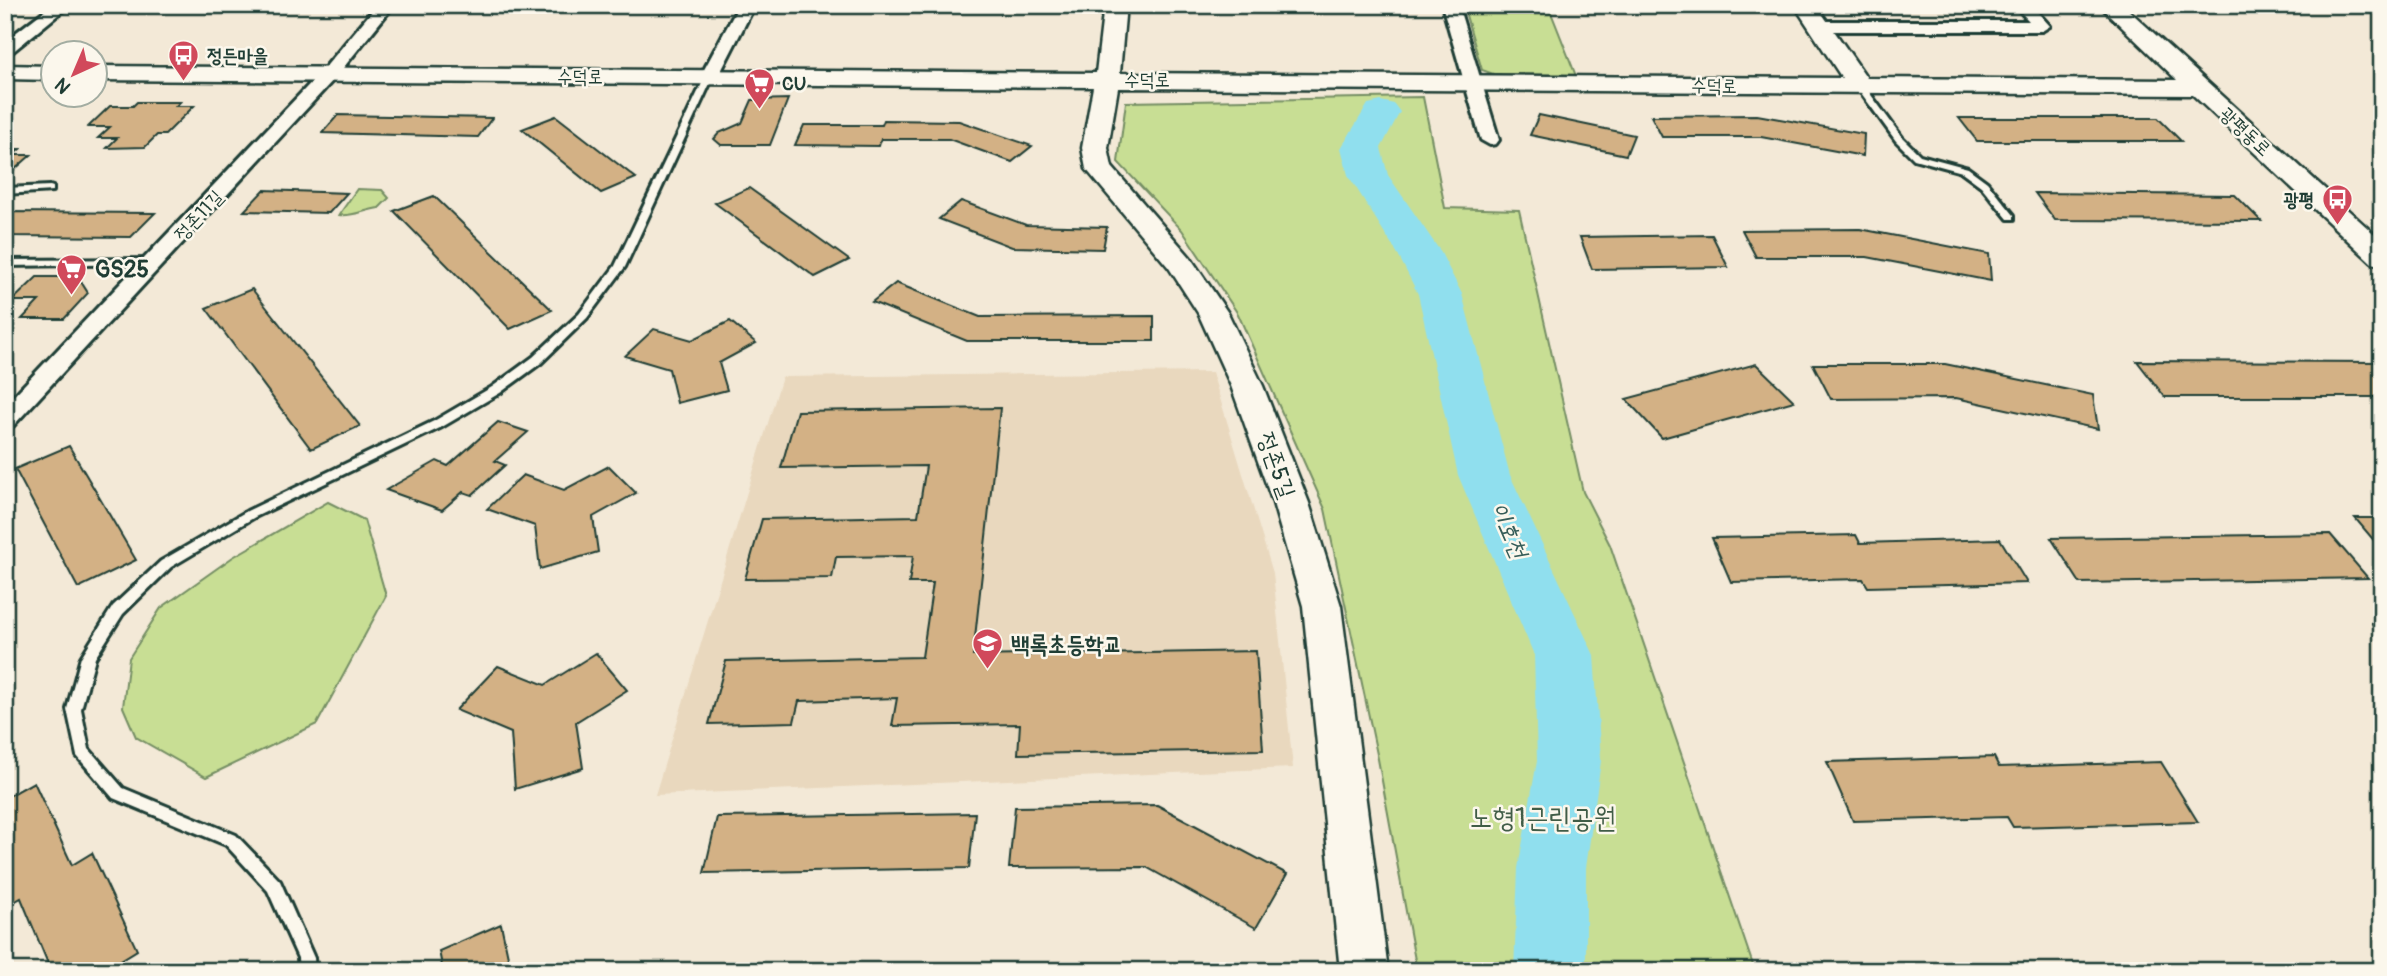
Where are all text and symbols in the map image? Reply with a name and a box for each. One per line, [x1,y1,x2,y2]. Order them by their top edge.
north arrow [38,38,108,108]
bus stop icon: 정든마을 [167,38,201,82]
place label: 정든마을 [207,44,268,68]
street label: 수덕로 [557,65,603,89]
supermarket icon: CU [742,66,776,110]
street label: 수덕로 [1124,68,1170,92]
text: N [50,72,76,99]
place label: CU [782,72,806,96]
street label: 수덕로 [1691,74,1737,98]
street label: 광평동로 [2215,102,2276,161]
bus stop icon: 광평 [2320,182,2354,226]
street label: 정존11길 [169,185,228,246]
place label: 광평 [2283,188,2314,212]
supermarket icon: GS25 [55,252,89,296]
place label: GS25 [95,255,149,284]
street label: 정존5길 [1251,428,1302,502]
water label: 이호천 [1484,498,1535,565]
school or university icon: 백록초등학교 [971,627,1005,671]
place label: 백록초등학교 [1011,630,1122,659]
park label: 노형1근린공원 [1470,801,1616,836]

